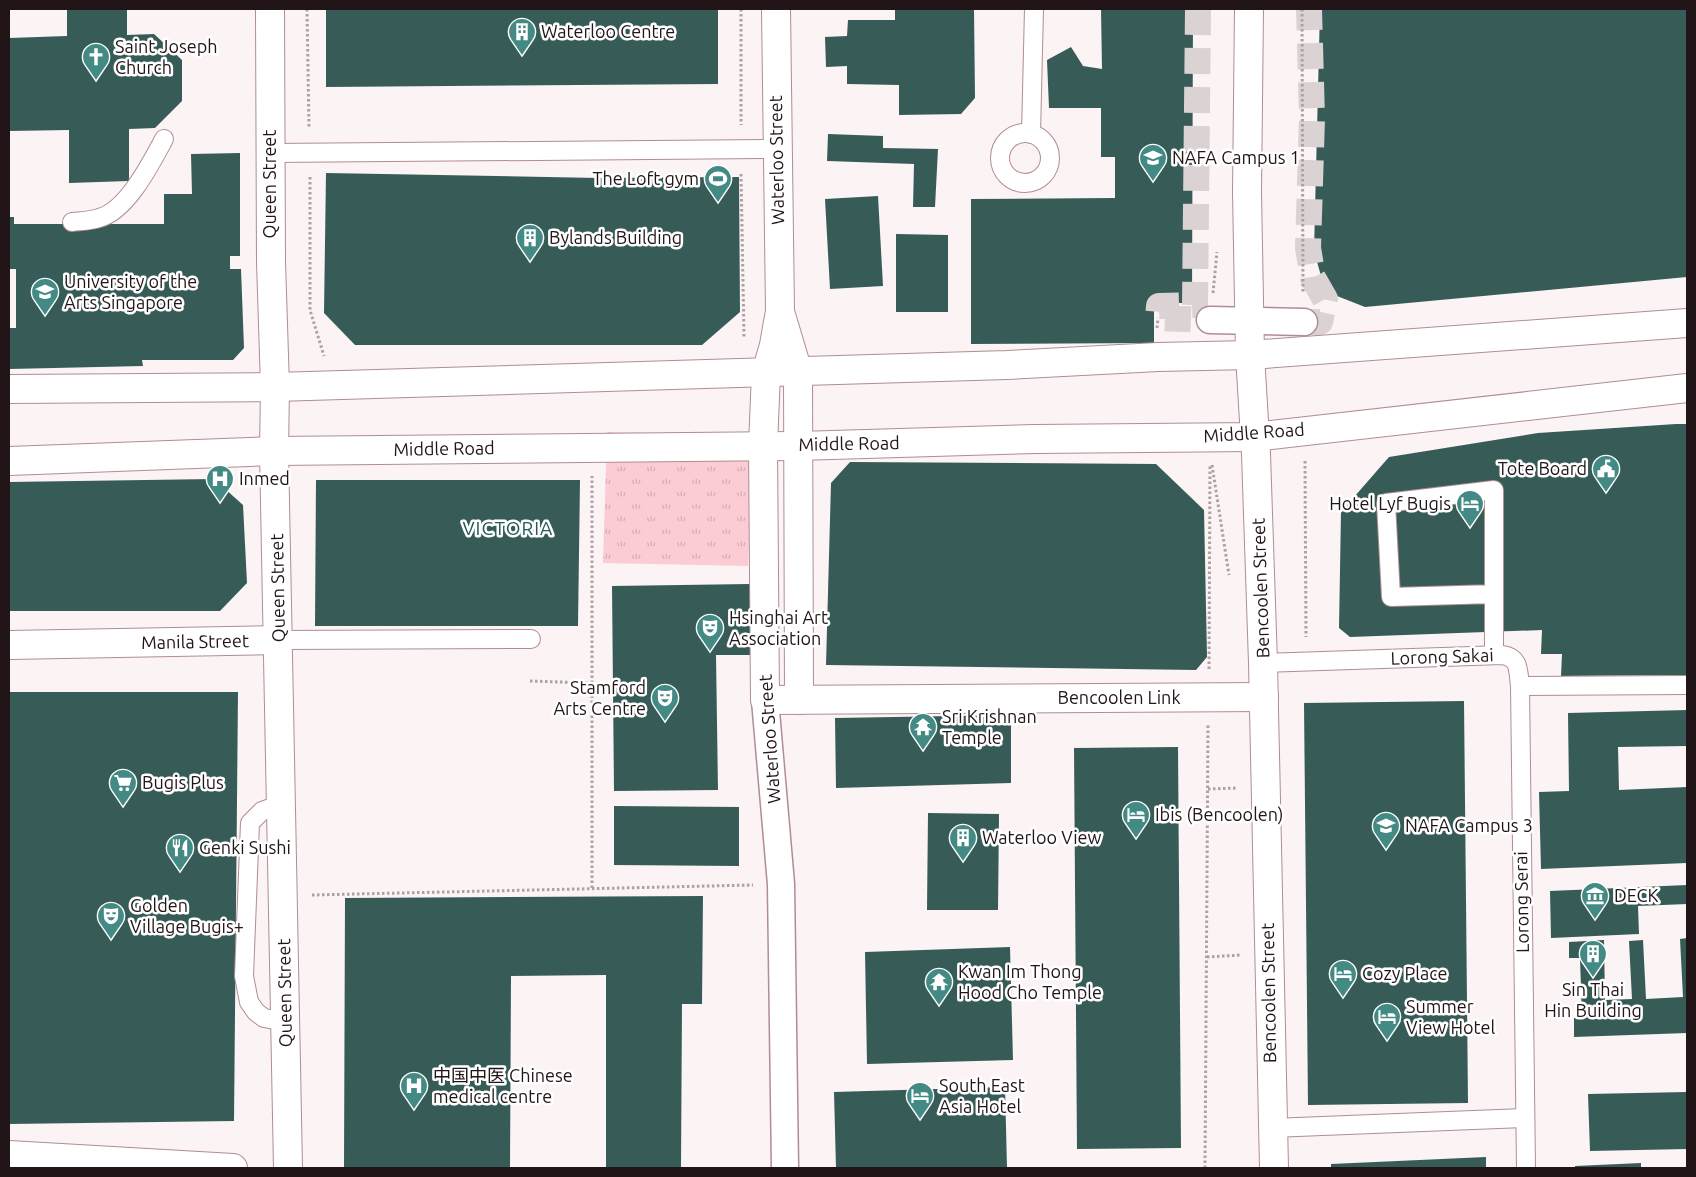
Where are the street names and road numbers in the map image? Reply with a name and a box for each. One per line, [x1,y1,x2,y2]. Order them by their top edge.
street label: Waterloo Street [765,95,787,225]
street label: Queen Street [259,130,280,238]
street label: Middle Road [1203,418,1305,446]
street label: Middle Road [798,432,900,454]
street label: Middle Road [393,437,495,459]
street label: Bencoolen Street [1248,518,1272,659]
street label: Queen Street [266,533,289,643]
street label: Manila Street [141,630,249,652]
street label: Lorong Sakai [1390,644,1494,668]
street label: Waterloo Street [755,674,783,804]
street label: Bencoolen Link [1058,687,1180,707]
street label: Lorong Serai [1510,851,1532,953]
street label: Bencoolen Street [1257,923,1279,1063]
street label: Queen Street [273,938,296,1048]

